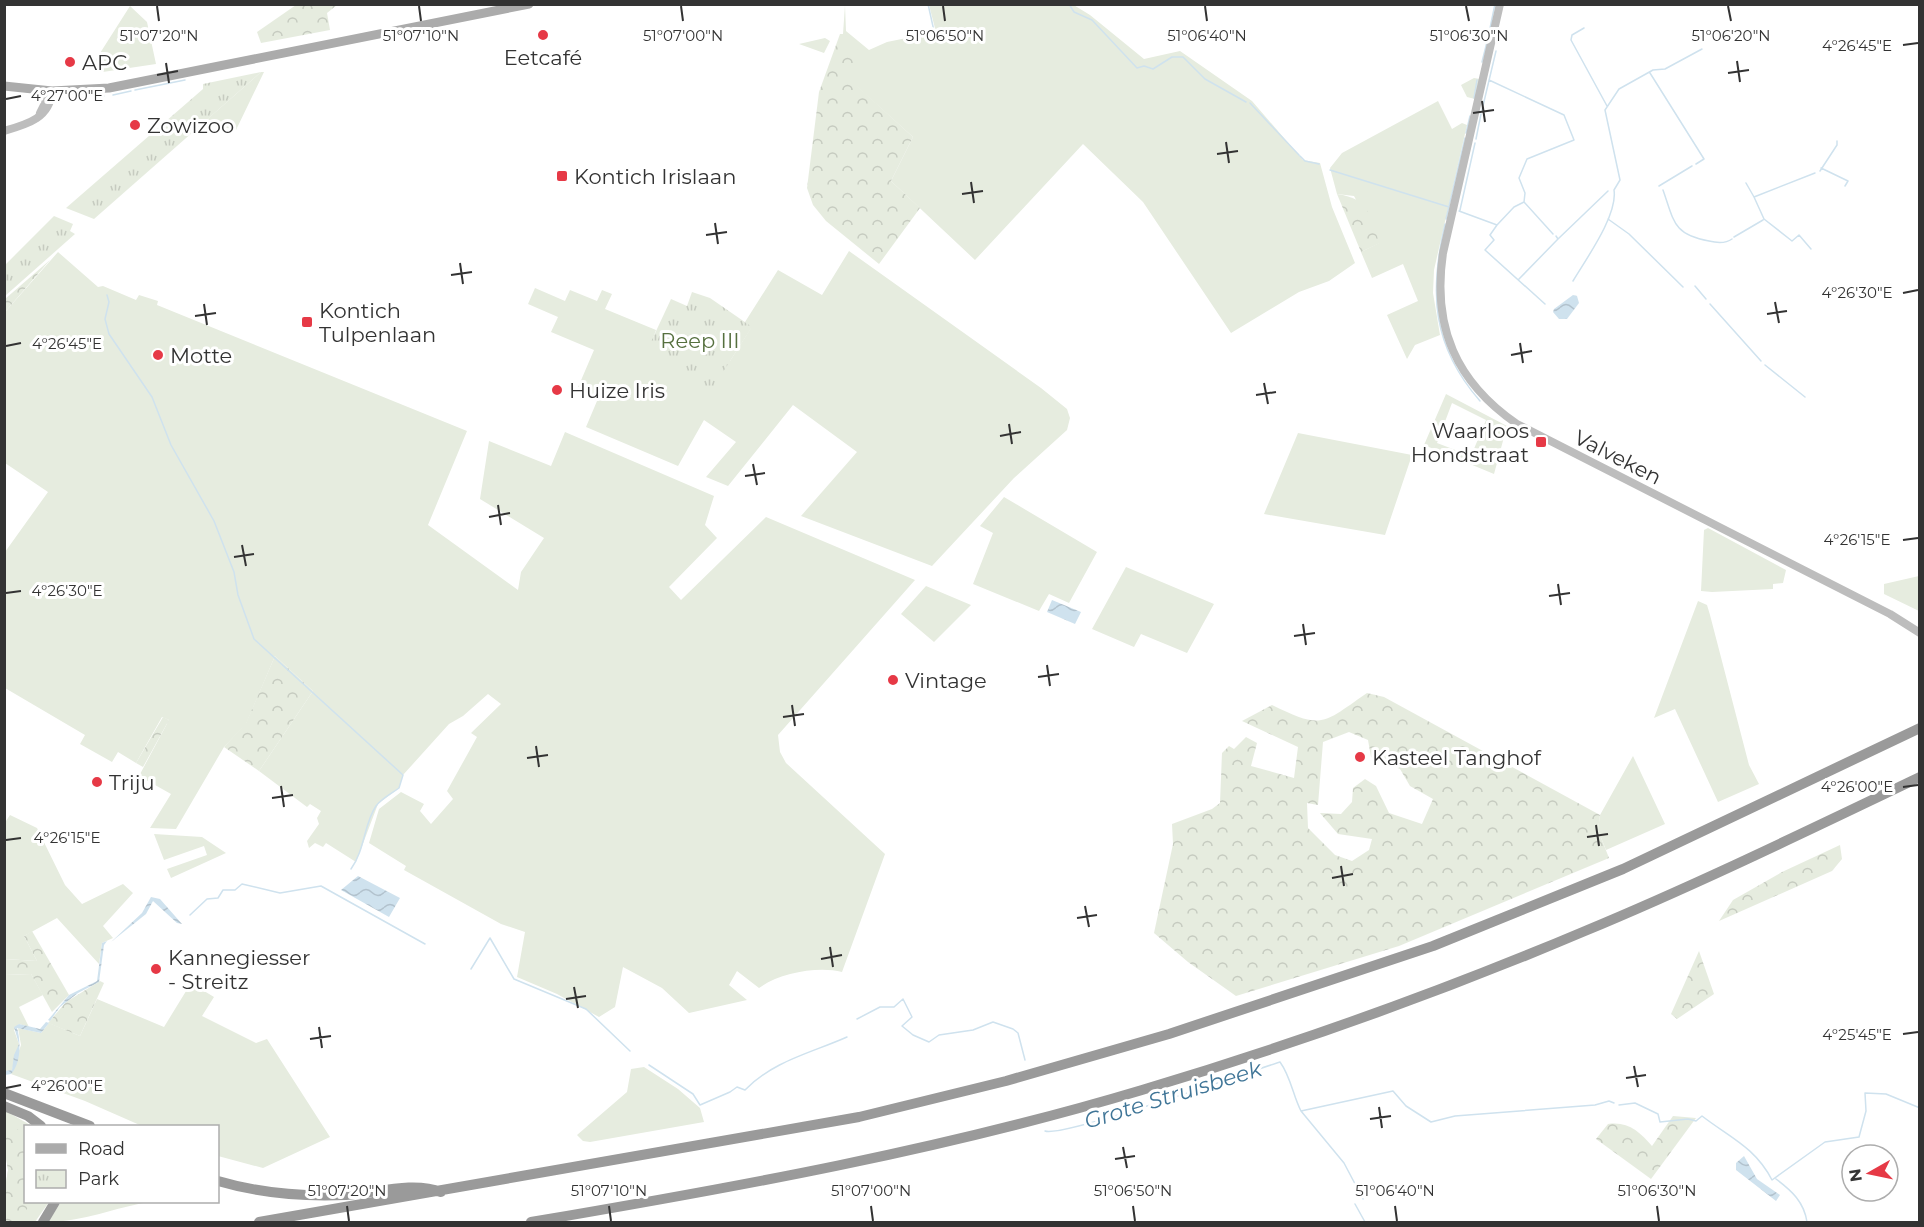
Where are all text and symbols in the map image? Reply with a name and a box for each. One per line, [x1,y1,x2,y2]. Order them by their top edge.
text: 51°07'20"N [119,26,199,45]
text: 51°07'10"N [383,26,459,45]
text: 51°07'00"N [643,26,723,45]
text: 51°06'50"N [906,26,984,45]
text: 51°06'40"N [1167,26,1247,45]
text: 51°06'30"N [1430,26,1508,45]
text: 51°06'20"N [1692,26,1770,45]
marker: Eetcafé [536,28,550,42]
text: 4°26'45"E [1822,36,1892,55]
place label: Eetcafé [504,45,582,70]
place label: APC [82,50,127,75]
marker: APC [63,55,77,69]
text: 4°27'00"E [31,86,103,105]
place label: Zowizoo [147,113,234,138]
marker: Zowizoo [128,118,142,132]
place label: Kontich Irislaan [574,164,736,189]
marker: Kontich Irislaan [555,169,569,183]
text: 4°26'30"E [1821,283,1893,302]
place label: Kontich Tulpenlaan [319,298,436,347]
marker: Kontich Tulpenlaan [300,315,314,329]
park label: Reep III [660,328,740,353]
text: 4°26'45"E [32,334,102,353]
place label: Motte [170,343,232,368]
marker: Motte [151,348,165,362]
place label: Huize Iris [569,378,665,403]
marker: Huize Iris [550,383,564,397]
place label: Waarloos Hondstraat [1411,418,1529,467]
street label: Valveken [1570,424,1666,490]
marker: Waarloos Hondstraat [1534,435,1548,449]
text: 4°26'15"E [1824,530,1891,549]
text: 4°26'30"E [31,581,103,600]
place label: Vintage [905,668,987,693]
marker: Vintage [886,673,900,687]
place label: Kasteel Tanghof [1372,745,1542,770]
marker: Kasteel Tanghof [1353,750,1367,764]
place label: Triju [109,770,155,795]
marker: Triju [90,775,104,789]
text: 4°26'00"E [1821,777,1893,796]
text: 4°26'15"E [34,828,101,847]
place label: Kannegiesser - Streitz [168,945,310,994]
marker: Kannegiesser - Streitz [149,962,163,976]
text: 4°25'45"E [1822,1025,1892,1044]
water label: Grote Struisbeek [1081,1055,1266,1135]
text: 4°26'00"E [31,1076,103,1095]
legend [24,1125,219,1203]
text: Road [78,1138,125,1160]
north arrow [1840,1143,1900,1203]
text: N [1845,1167,1866,1183]
text: Park [78,1168,119,1190]
text: 51°07'20"N [307,1181,387,1200]
text: 51°07'10"N [571,1181,647,1200]
text: 51°07'00"N [831,1181,911,1200]
text: 51°06'50"N [1094,1181,1172,1200]
text: 51°06'40"N [1355,1181,1435,1200]
text: 51°06'30"N [1618,1181,1696,1200]

